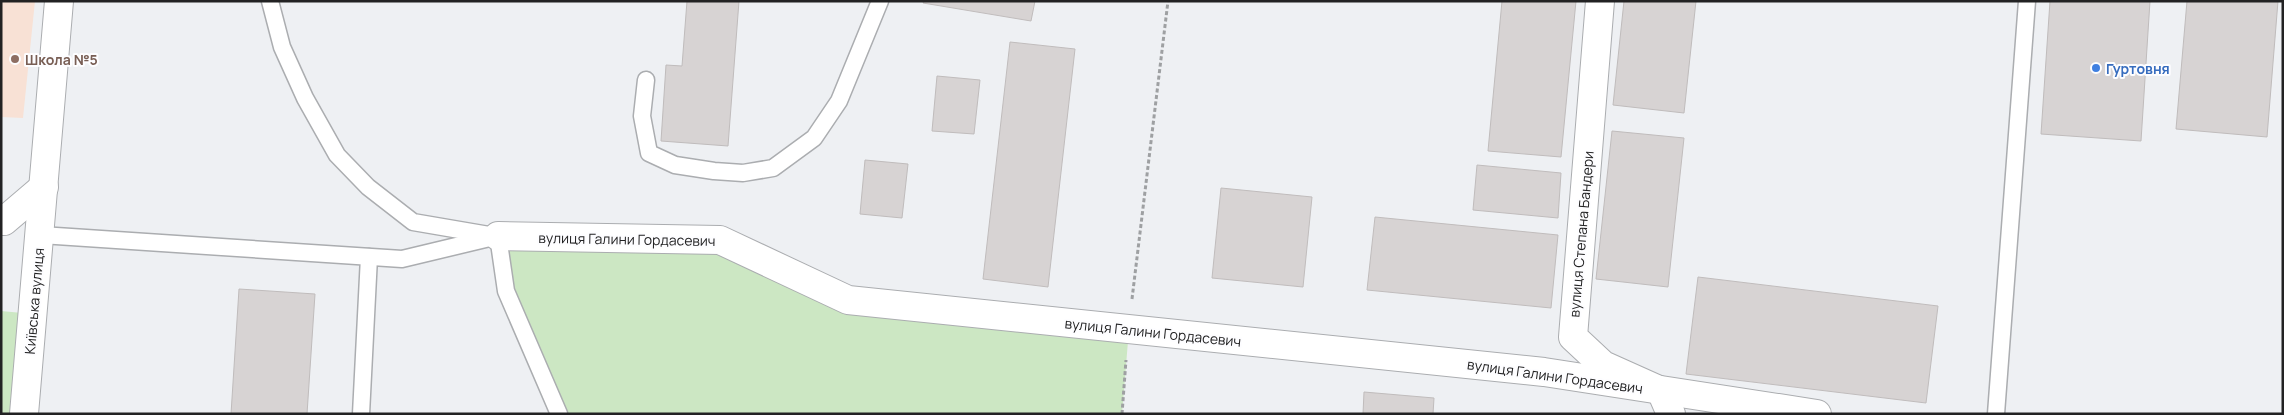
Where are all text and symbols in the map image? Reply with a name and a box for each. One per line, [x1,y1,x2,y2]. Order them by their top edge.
place label: Школа №5 [25,50,98,69]
marker: Школа №5 [9,53,21,65]
place label: Гуртовня [2106,59,2170,78]
marker: Гуртовня [2090,62,2102,74]
street label: вулиця Степана Бандери [1564,150,1598,318]
street label: вулиця Галини Гордасевич [538,228,716,250]
street label: Київська вулиця [20,247,48,355]
street label: вулиця Галини Гордасевич [1064,313,1242,351]
street label: вулиця Галини Гордасевич [1466,354,1644,398]

